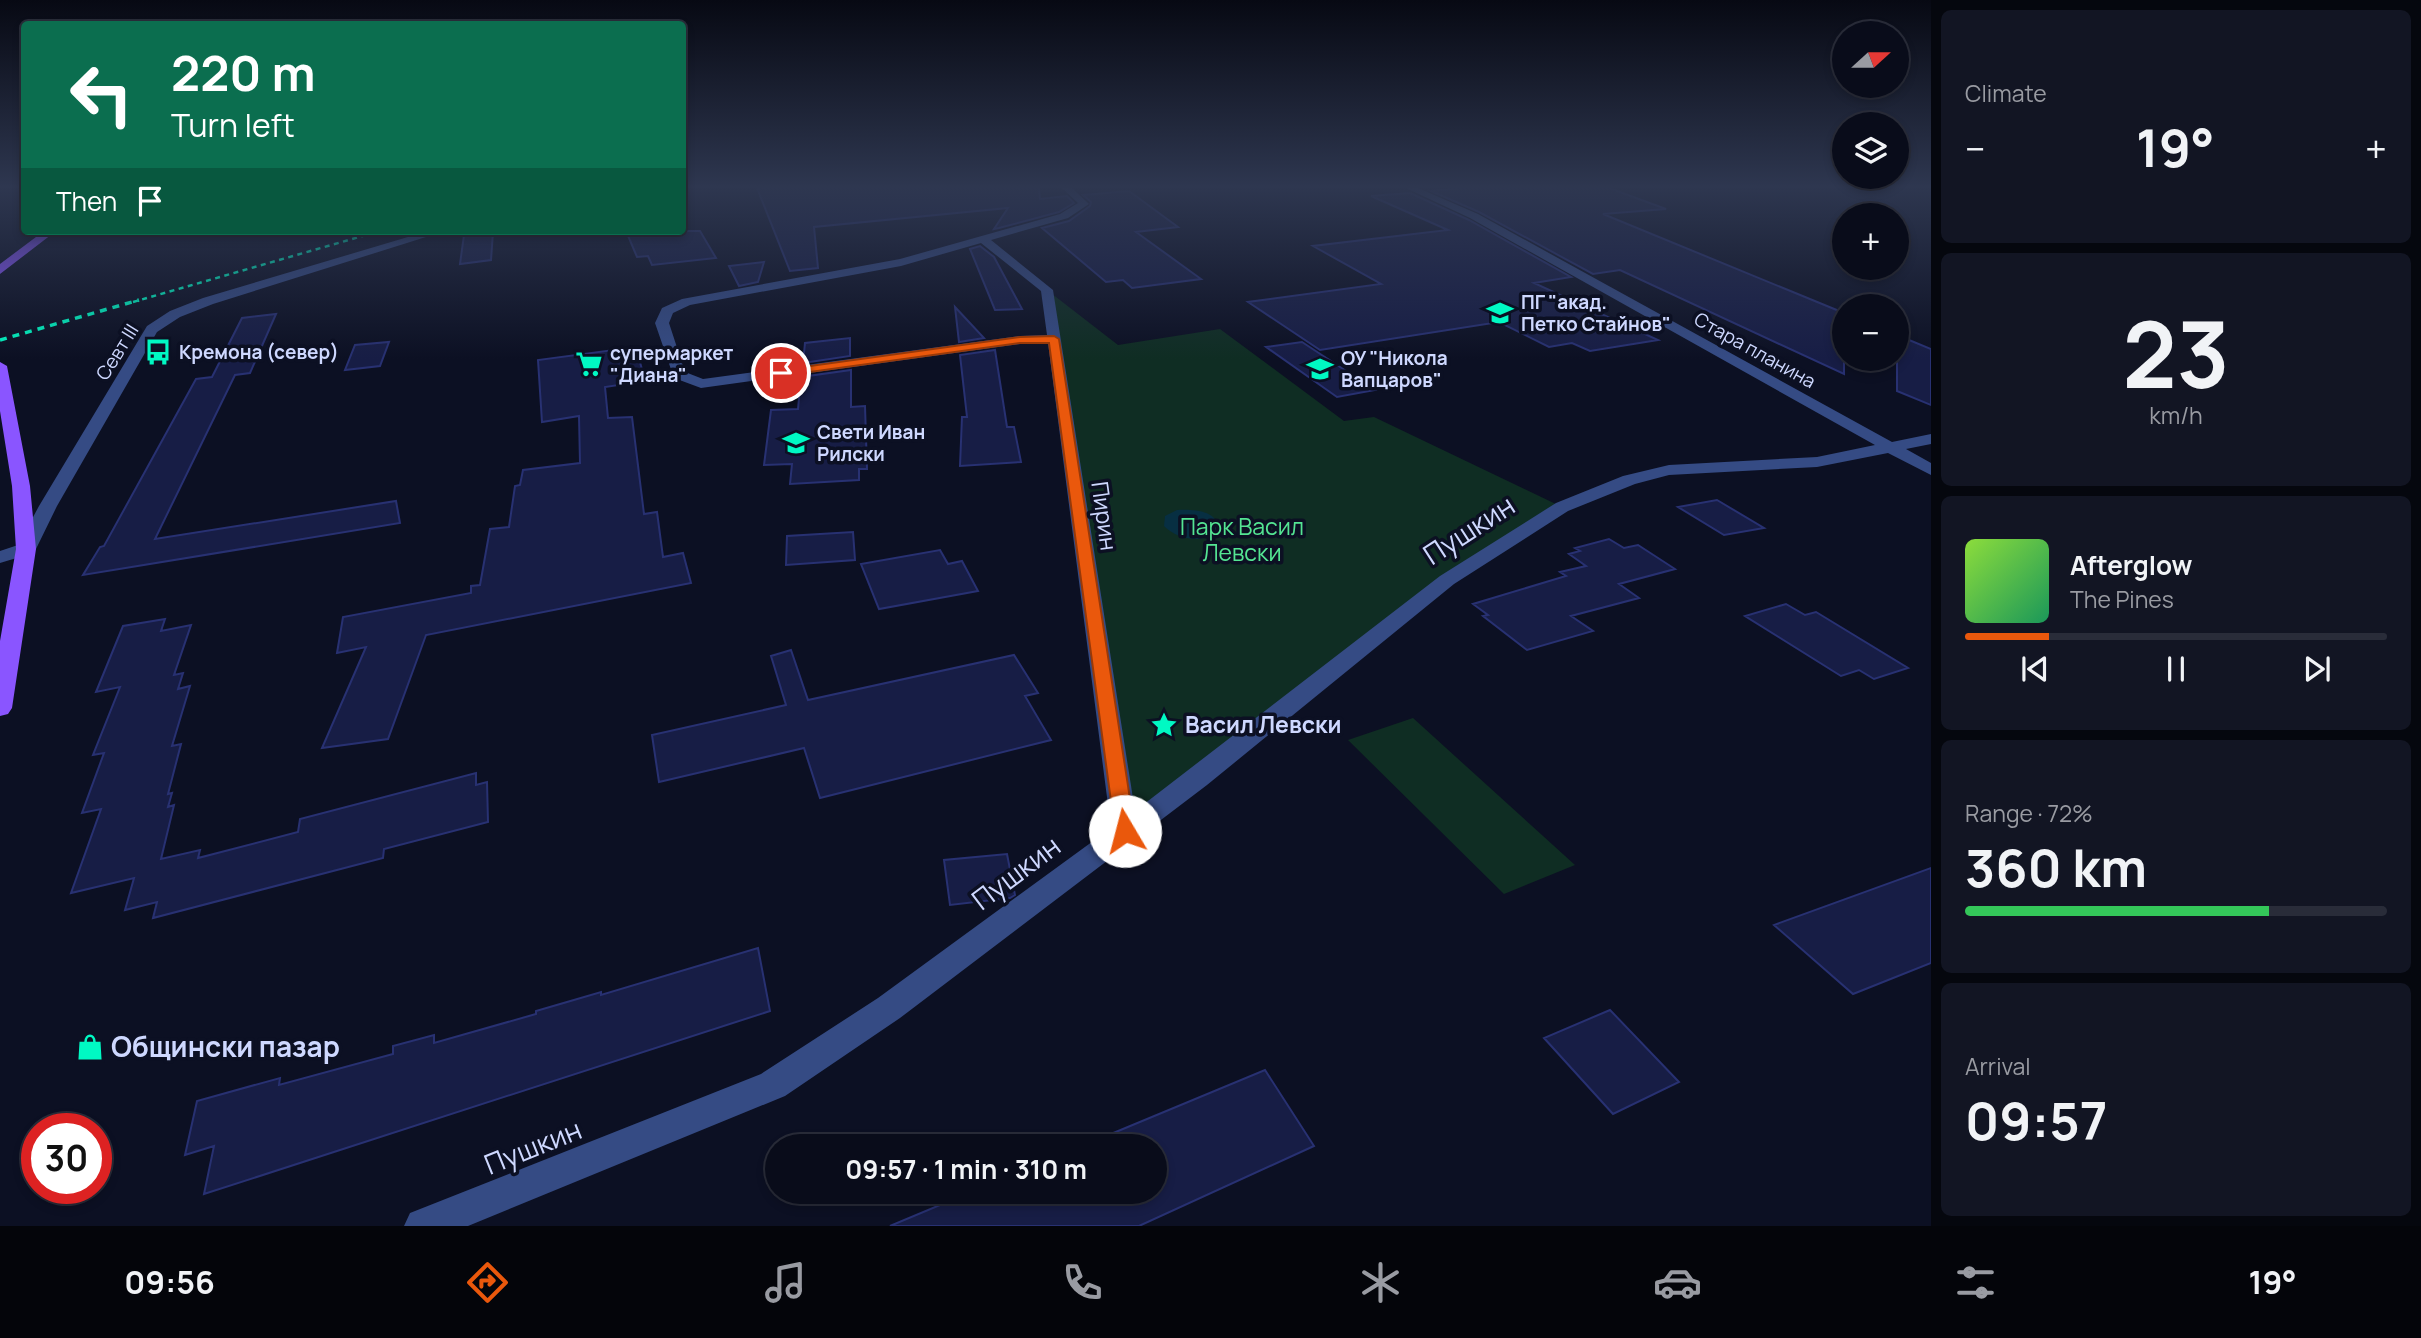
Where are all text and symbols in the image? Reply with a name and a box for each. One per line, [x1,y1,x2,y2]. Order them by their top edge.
north arrow [1832,21,1909,98]
map controls [1832,21,1909,371]
text: 220 m [171,39,315,106]
icon: left [56,49,147,140]
text: Climate [1965,77,2047,109]
text: Turn left [171,103,295,147]
button: layers [1832,112,1909,189]
text: 19° [2136,112,2215,183]
text: − [1965,122,1986,174]
text: + [2365,122,2387,174]
icon: arrive [131,182,169,220]
text: Then [56,183,117,219]
button: + [1832,203,1909,280]
place label: ПГ "акад. Петко Стайнов" [1521,289,1671,337]
text: 23 [2122,291,2230,415]
button: − [1832,294,1909,371]
school or university icon: ПГ "акад. Петко Стайнов" [1485,298,1515,328]
street label: Стара планина [1690,306,1820,394]
street label: Севт III [90,319,144,385]
bus stop icon: Кремона (север) [143,337,173,367]
place label: Кремона (север) [179,339,339,365]
place label: супермаркет "Диана" [610,340,733,388]
pin [751,343,811,403]
place label: ОУ "Никола Вапцаров" [1341,345,1448,393]
supermarket icon: супермаркет "Диана" [574,349,604,379]
icon: arrive [762,354,800,392]
school or university icon: ОУ "Никола Вапцаров" [1305,354,1335,384]
text: km/h [2149,399,2203,431]
place label: Свети Иван Рилски [817,419,925,467]
school or university icon: Свети Иван Рилски [781,428,811,458]
street label: Пирин [1084,479,1126,552]
street label: Пушкин [1415,486,1521,573]
park label: Парк Васил Левски [1180,510,1304,568]
text: Afterglow [2070,547,2192,583]
text: The Pines [2070,583,2174,615]
icon: previous [2016,650,2054,688]
icon: pause [2157,650,2195,688]
icon: next [2298,650,2336,688]
place label: Васил Левски [1185,708,1341,740]
place icon: Васил Левски [1149,710,1179,740]
position arrow [1088,794,1162,868]
text: Range · 72% [1965,797,2093,829]
street label: Пушкин [963,826,1067,918]
text: 360 km [1965,832,2147,903]
place label: Общински пазар [111,1027,340,1065]
shop icon: Общински пазар [75,1032,105,1062]
text: Arrival [1965,1050,2031,1082]
text: 09:57 [1965,1085,2108,1156]
street label: Пушкин [478,1109,587,1183]
speed limit sign: 30 [21,1113,112,1204]
text: 09:57 · 1 min · 310 m [845,1151,1087,1187]
icon: directions [463,1258,512,1307]
icon: music [761,1258,810,1307]
icon: phone [1058,1258,1107,1307]
icon: climate [1356,1258,1405,1307]
icon: car [1653,1258,1702,1307]
icon: filters [1951,1258,2000,1307]
text: 09:56 [124,1260,215,1304]
text: 19° [2248,1260,2297,1304]

